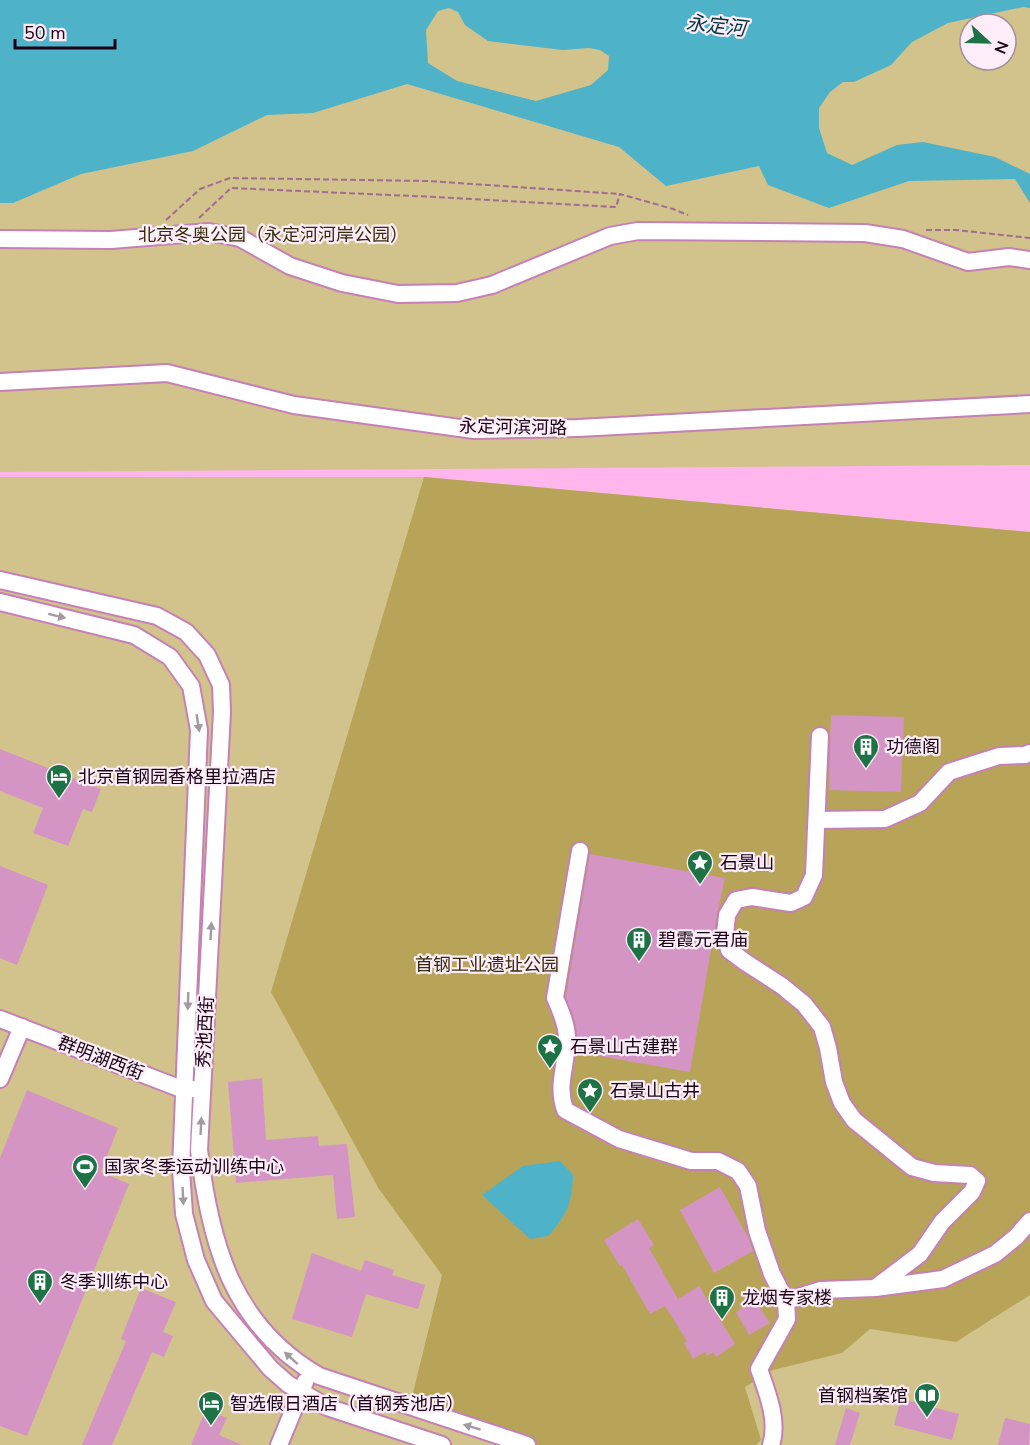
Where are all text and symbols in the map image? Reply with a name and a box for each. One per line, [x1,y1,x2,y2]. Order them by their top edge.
water label: 永定河 [685,9,751,43]
scale bar [15,12,116,50]
north arrow [958,12,1018,72]
text: 50 m [24,21,66,45]
text: N [989,38,1013,57]
park label: 北京冬奥公园（永定河河岸公园） [138,223,408,247]
street label: 永定河滨河路 [459,414,567,440]
one-way arrow [48,611,66,621]
one-way arrow [193,713,202,732]
building icon: 功德阁 [851,732,881,770]
place label: 功德阁 [886,735,940,759]
hotel icon: 北京首钢园香格里拉酒店 [44,762,74,800]
place label: 北京首钢园香格里拉酒店 [78,765,276,789]
place icon: 石景山 [685,848,715,886]
place label: 石景山 [720,851,774,875]
one-way arrow [206,921,215,940]
building icon: 碧霞元君庙 [624,925,654,963]
place label: 碧霞元君庙 [658,928,748,952]
park label: 首钢工业遗址公园 [415,953,559,977]
one-way arrow [183,992,193,1011]
street label: 秀池西街 [191,995,219,1069]
street label: 群明湖西街 [55,1031,147,1085]
place icon: 石景山古建群 [535,1032,565,1070]
place label: 石景山古建群 [570,1035,678,1059]
place icon: 石景山古井 [575,1076,605,1114]
place label: 石景山古井 [610,1079,700,1103]
one-way arrow [196,1116,205,1135]
sports icon: 国家冬季运动训练中心 [70,1152,100,1190]
place label: 国家冬季运动训练中心 [104,1155,284,1179]
one-way arrow [178,1187,187,1206]
building icon: 冬季训练中心 [25,1267,55,1305]
place label: 冬季训练中心 [60,1270,168,1294]
building icon: 龙烟专家楼 [707,1283,737,1321]
place label: 龙烟专家楼 [742,1286,832,1310]
one-way arrow [284,1351,298,1365]
library icon: 首钢档案馆 [912,1381,942,1419]
place label: 首钢档案馆 [818,1384,908,1408]
hotel icon: 智选假日酒店（首钢秀池店） [196,1389,226,1427]
place label: 智选假日酒店（首钢秀池店） [230,1392,464,1416]
one-way arrow [463,1422,481,1431]

